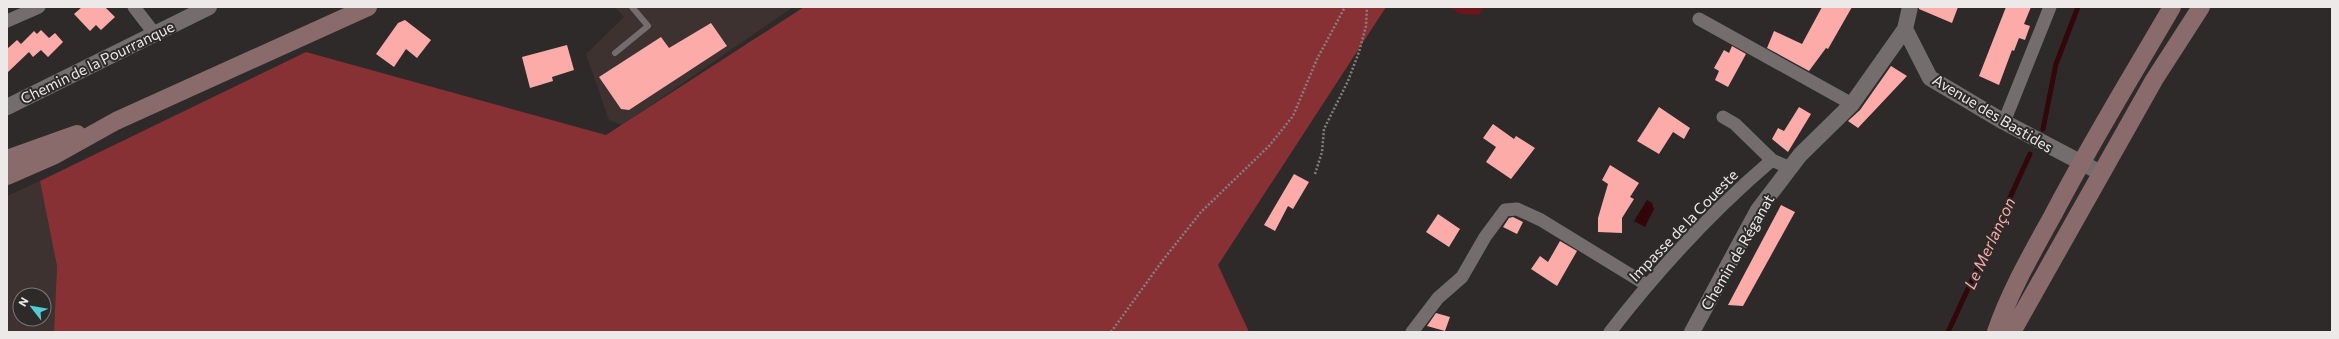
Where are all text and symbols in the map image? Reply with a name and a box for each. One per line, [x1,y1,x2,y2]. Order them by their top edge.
street label: Chemin de la Pourranque [17,17,177,107]
street label: Avenue des Bastides [1930,70,2056,156]
street label: Impasse de la Coueste [1625,165,1741,285]
street label: Chemin de Réganat [1697,191,1777,313]
water label: Le Merlançon [1959,194,2019,292]
north arrow [12,287,52,327]
text: N [15,295,31,308]

